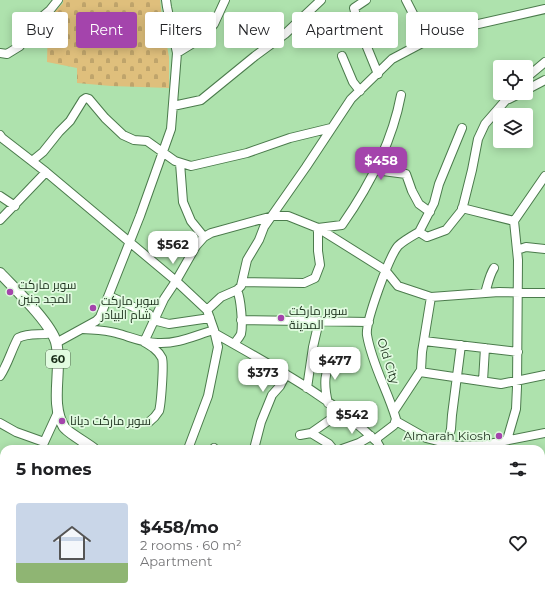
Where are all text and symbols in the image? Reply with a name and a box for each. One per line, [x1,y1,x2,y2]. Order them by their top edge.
chip: Buy [12,12,68,48]
chip: Rent [76,12,137,48]
chip: Filters [145,12,216,48]
chip: New [224,12,284,48]
chip: Apartment [292,12,398,48]
chip: House [406,12,478,48]
map controls [493,60,533,148]
button: locate [493,60,533,100]
button: layers [493,108,533,148]
pin: $458 [357,147,405,181]
text: $458 [364,152,398,168]
pin: $562 [149,231,197,265]
text: $562 [157,236,189,252]
place label: سوبر ماركت المجد جنين [18,277,77,306]
marker: سوبر ماركت المجد جنين [5,287,15,297]
place label: سوبر ماركت شام البيادر [100,293,160,323]
marker: سوبر ماركت شام البيادر [88,303,98,313]
place label: سوبر ماركت المدينة [289,303,348,332]
marker: سوبر ماركت المدينة [276,313,286,323]
street label: Old City [374,336,403,386]
pin: $477 [311,347,359,381]
road number: 60 [46,350,70,368]
text: $477 [319,352,351,368]
pin: $373 [239,359,287,393]
text: $373 [247,364,279,380]
pin: $542 [328,401,376,435]
text: $542 [336,406,368,422]
place label: سوبر ماركت ديانا [70,413,151,428]
marker: سوبر ماركت ديانا [57,416,67,426]
place label: Almarah Kiosh [403,428,491,443]
marker: Almarah Kiosh [494,431,504,441]
icon: filters [507,458,529,480]
text: 5 homes [16,459,92,479]
text: $458/mo [140,517,219,537]
icon: home [48,519,96,567]
icon: heart [507,532,529,554]
text: 2 rooms · 60 m² [140,537,242,553]
text: Apartment [140,553,212,569]

